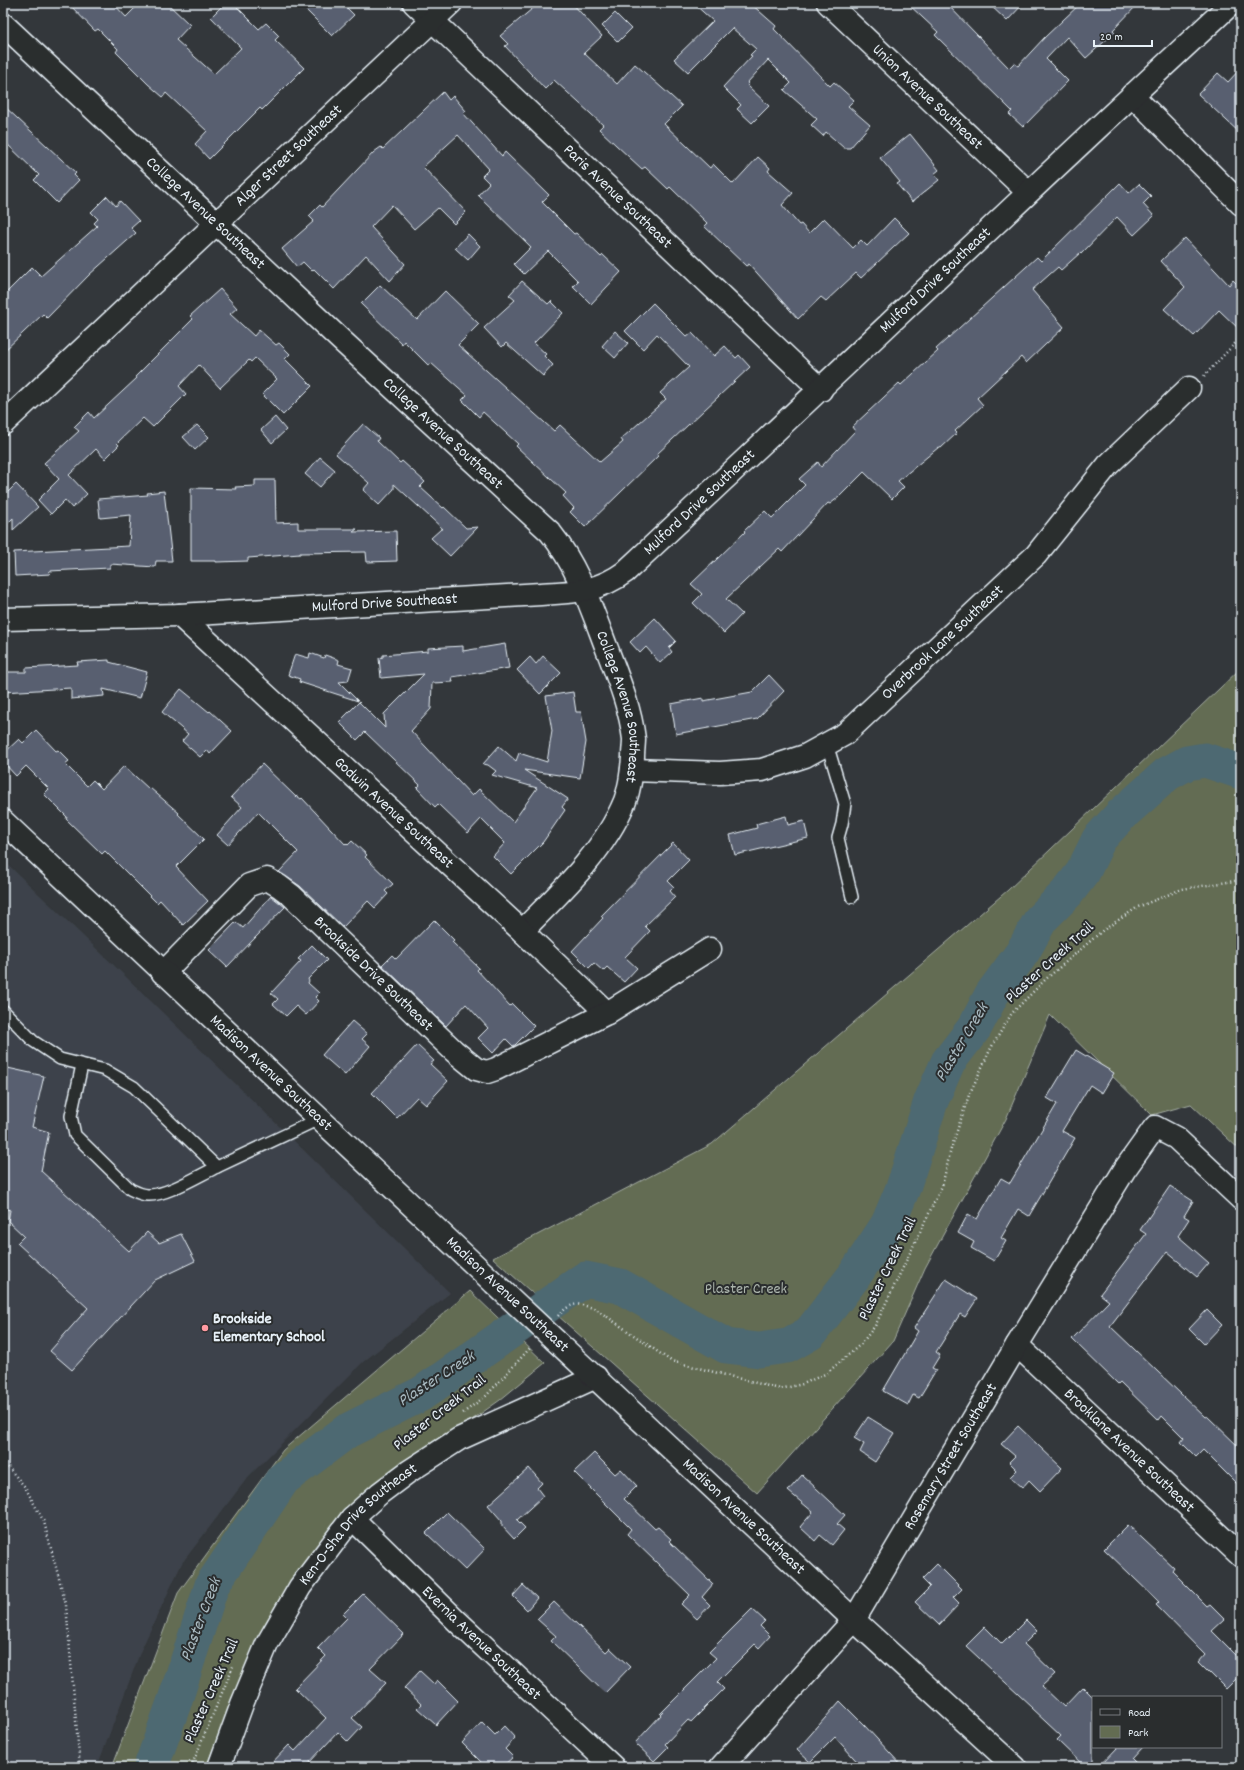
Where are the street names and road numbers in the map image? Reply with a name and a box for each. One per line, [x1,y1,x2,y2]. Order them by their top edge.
street label: Union Avenue Southeast [867,39,988,155]
street label: Alger Street Southeast [230,99,348,212]
street label: Paris Avenue Southeast [558,139,677,254]
street label: College Avenue Southeast [140,151,270,275]
street label: Mulford Drive Southeast [874,222,997,339]
street label: College Avenue Southeast [377,372,508,495]
street label: Mulford Drive Southeast [638,444,761,561]
street label: Overbrook Lane Southeast [877,579,1009,705]
street label: Mulford Drive Southeast [311,587,458,619]
street label: College Avenue Southeast [590,628,646,785]
street label: Godwin Avenue Southeast [329,751,459,874]
street label: Brookside Drive Southeast [308,911,439,1037]
street label: Plaster Creek Trail [1000,917,1100,1009]
street label: Madison Avenue Southeast [204,1010,338,1137]
street label: Plaster Creek Trail [853,1213,923,1325]
street label: Madison Avenue Southeast [440,1232,574,1358]
street label: Plaster Creek Trail [389,1369,492,1457]
street label: Rosemary Street Southeast [898,1379,1003,1535]
street label: Brooklane Avenue Southeast [1058,1383,1200,1518]
street label: Madison Avenue Southeast [677,1453,810,1580]
street label: Ken-O-Sha Drive Southeast [293,1457,422,1591]
street label: Evernia Avenue Southeast [416,1581,546,1706]
street label: Plaster Creek Trail [179,1635,245,1747]

